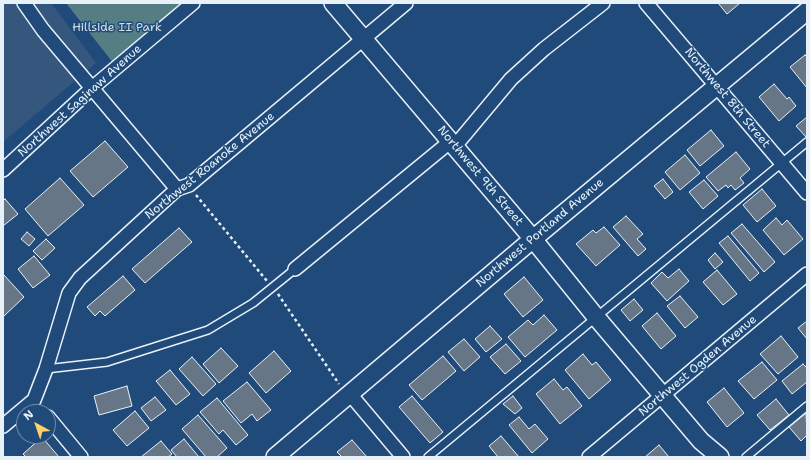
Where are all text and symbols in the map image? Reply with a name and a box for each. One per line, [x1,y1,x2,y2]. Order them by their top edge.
park label: Hillside II Park [72,21,162,35]
street label: Northwest Saginaw Avenue [15,42,145,160]
street label: Northwest 8th Street [681,45,773,151]
street label: Northwest Roanoke Avenue [142,109,278,223]
street label: Northwest 9th Street [434,123,526,229]
street label: Northwest Portland Avenue [473,175,607,291]
street label: Northwest Ogden Avenue [636,312,760,420]
north arrow [16,404,56,444]
text: N [20,407,37,424]

